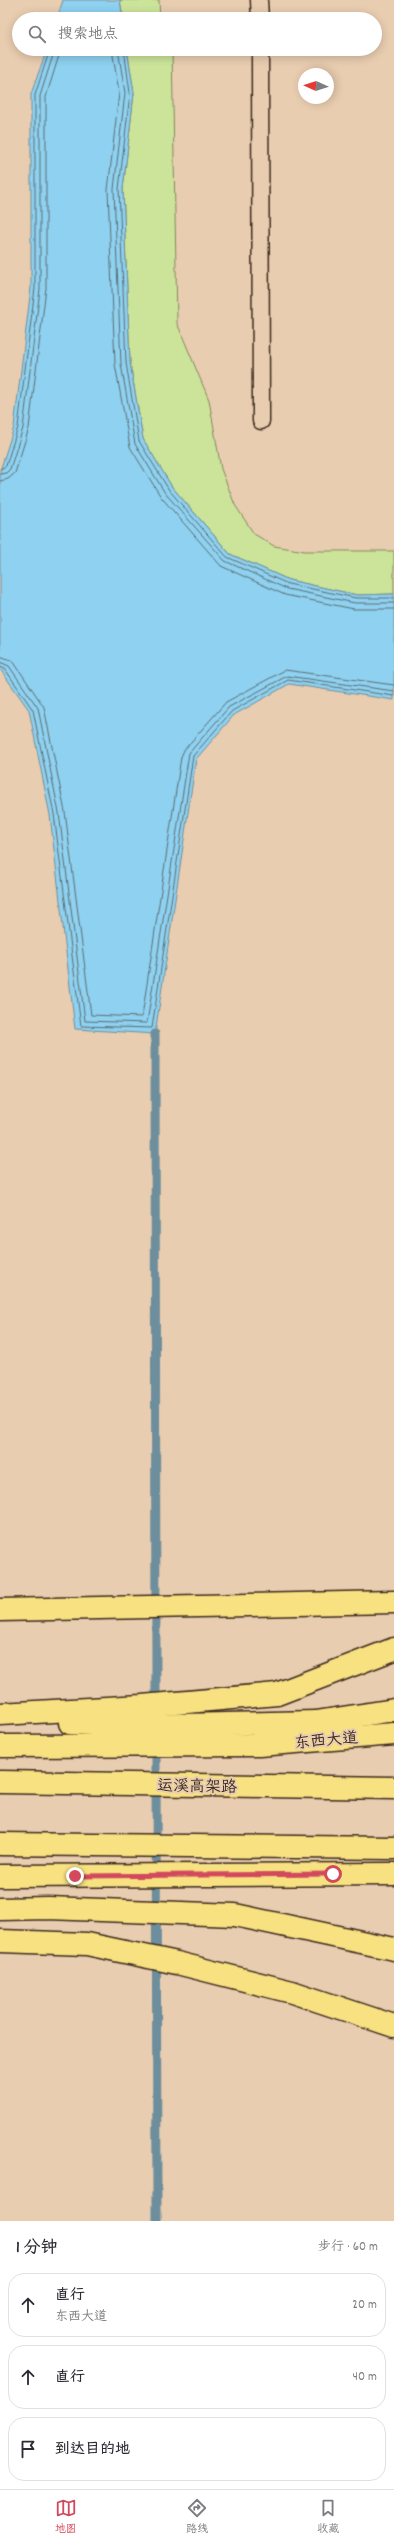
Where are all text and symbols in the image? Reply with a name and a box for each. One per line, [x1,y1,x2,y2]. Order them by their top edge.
search box [12,12,382,56]
icon: search [26,23,48,45]
text: 搜索地点 [58,24,118,46]
north arrow [298,68,334,104]
street label: 东西大道 [293,1727,359,1756]
street label: 运溪高架路 [157,1775,237,1800]
route start [324,1865,342,1883]
route end [66,1867,84,1885]
text: 1 分钟 [16,2237,58,2261]
text: 步行 · 60 m [318,2238,378,2257]
text: 直行 [55,2285,85,2307]
icon: ahead [17,2294,39,2316]
text: 20 m [352,2296,377,2315]
text: 东西大道 [55,2308,107,2327]
icon: ahead [17,2366,39,2388]
text: 直行 [55,2367,85,2389]
text: 40 m [353,2368,377,2387]
icon: arrive [17,2438,39,2460]
text: 到达目的地 [55,2439,130,2461]
tab: 地图 [55,2497,77,2538]
tab: 路线 [186,2497,208,2538]
tab: 收藏 [317,2497,339,2538]

